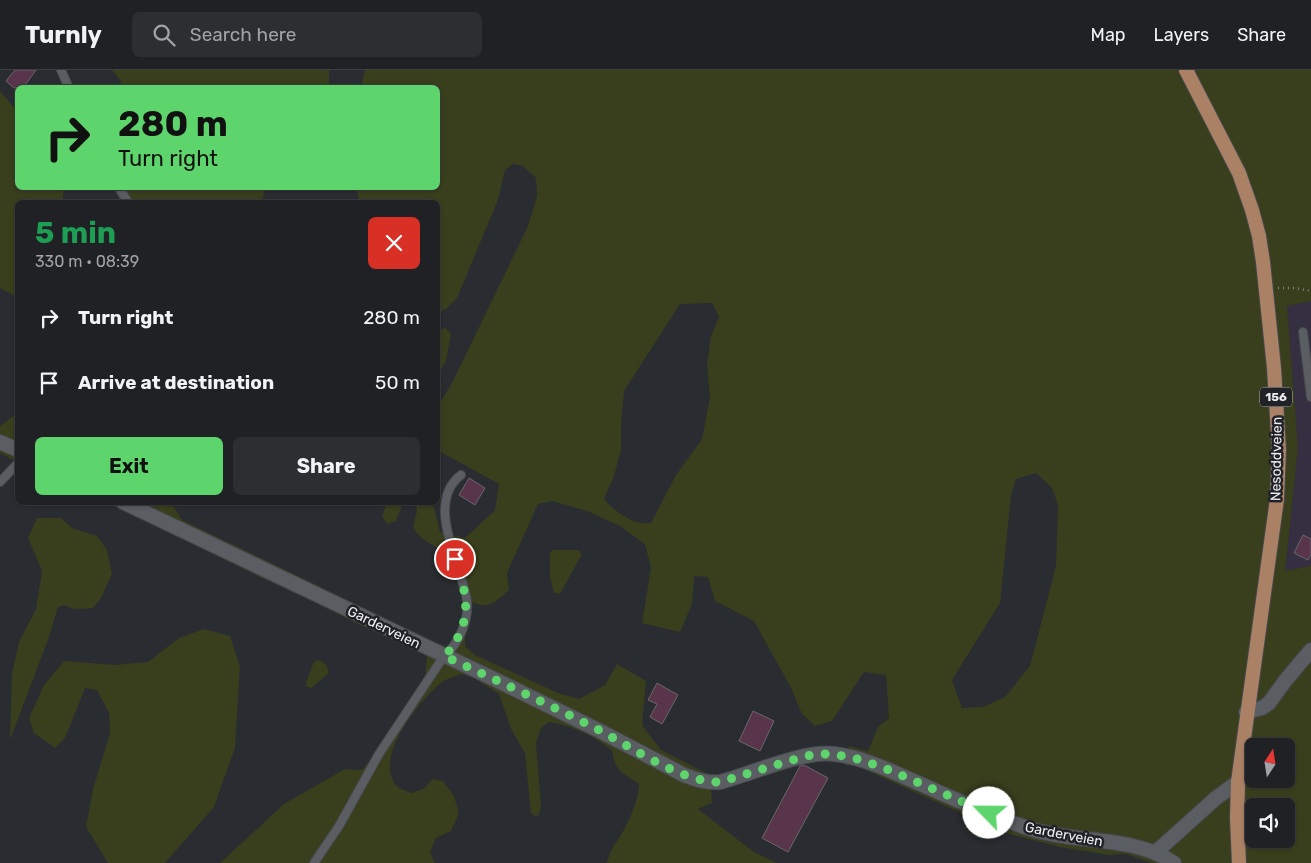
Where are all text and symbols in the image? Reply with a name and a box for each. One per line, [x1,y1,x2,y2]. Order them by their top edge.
search box [132,12,482,57]
text: Turnly [25,21,102,49]
icon: search [150,21,178,49]
text: Search here [190,23,296,46]
text: Map [1091,24,1126,46]
text: Layers [1154,24,1209,46]
text: Share [1237,24,1286,46]
text: 280 m [118,103,228,145]
icon: right [35,105,100,170]
text: Turn right [118,145,218,172]
text: 5 min [35,215,116,251]
button: close [368,217,420,269]
text: 330 m · 08:39 [35,252,139,271]
icon: right [35,304,63,332]
text: Turn right [78,306,173,329]
text: 280 m [363,306,420,329]
icon: arrive [35,369,63,397]
text: Arrive at destination [78,371,274,394]
text: 50 m [375,371,420,394]
road number: 156 [1260,388,1292,407]
street label: Nesoddveien [1267,417,1286,501]
button: Exit [35,437,223,495]
button: Share [233,437,420,495]
pin [434,538,476,580]
icon: arrive [441,545,469,573]
street label: Garderveien [345,602,423,652]
north arrow [1245,738,1295,788]
map controls [1245,738,1295,848]
position arrow [962,786,1014,838]
button: sound [1245,798,1295,848]
street label: Garderveien [1024,819,1104,850]

